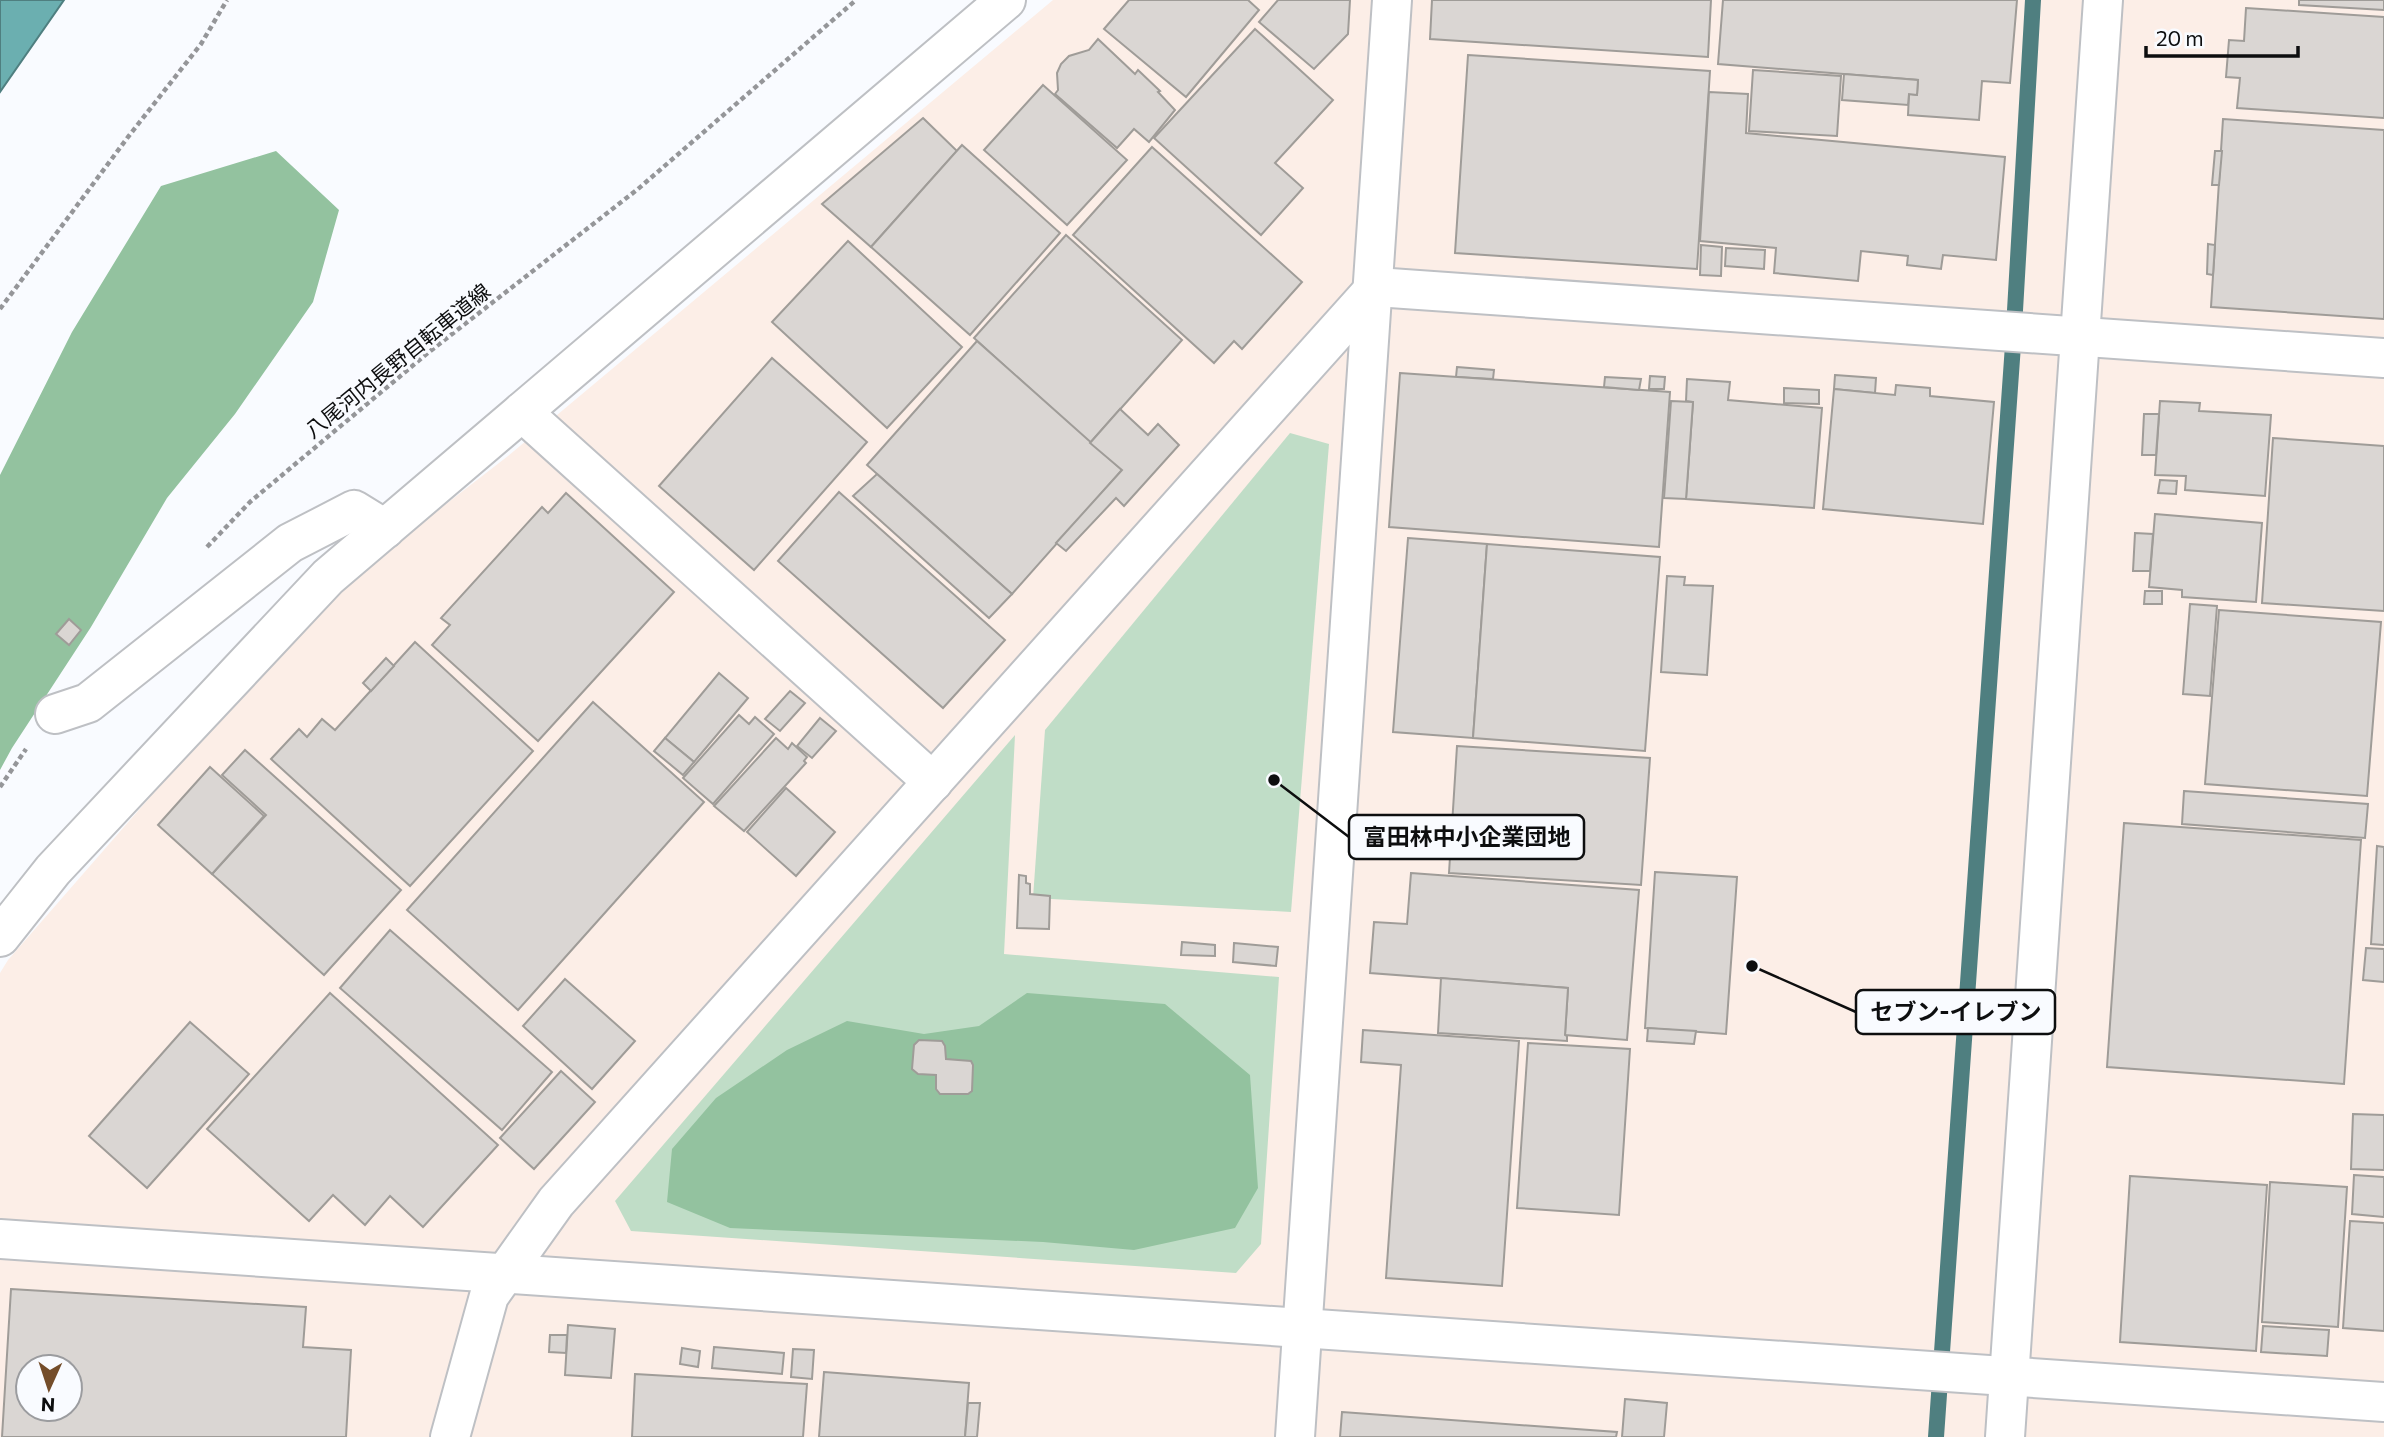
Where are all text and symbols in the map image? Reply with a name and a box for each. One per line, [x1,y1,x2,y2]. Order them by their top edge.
scale bar [2146,14,2298,58]
text: 20 m [2156,25,2204,50]
street label: 八尾河内長野自転車道線 [299,278,495,442]
callout: 富田林中小企業団地 [1349,815,1584,859]
text: 富田林中小企業団地 [1364,822,1571,850]
callout: セブン-イレブン [1856,990,2055,1034]
text: セブン-イレブン [1871,997,2041,1025]
north arrow [14,1353,84,1423]
text: N [40,1394,56,1417]

